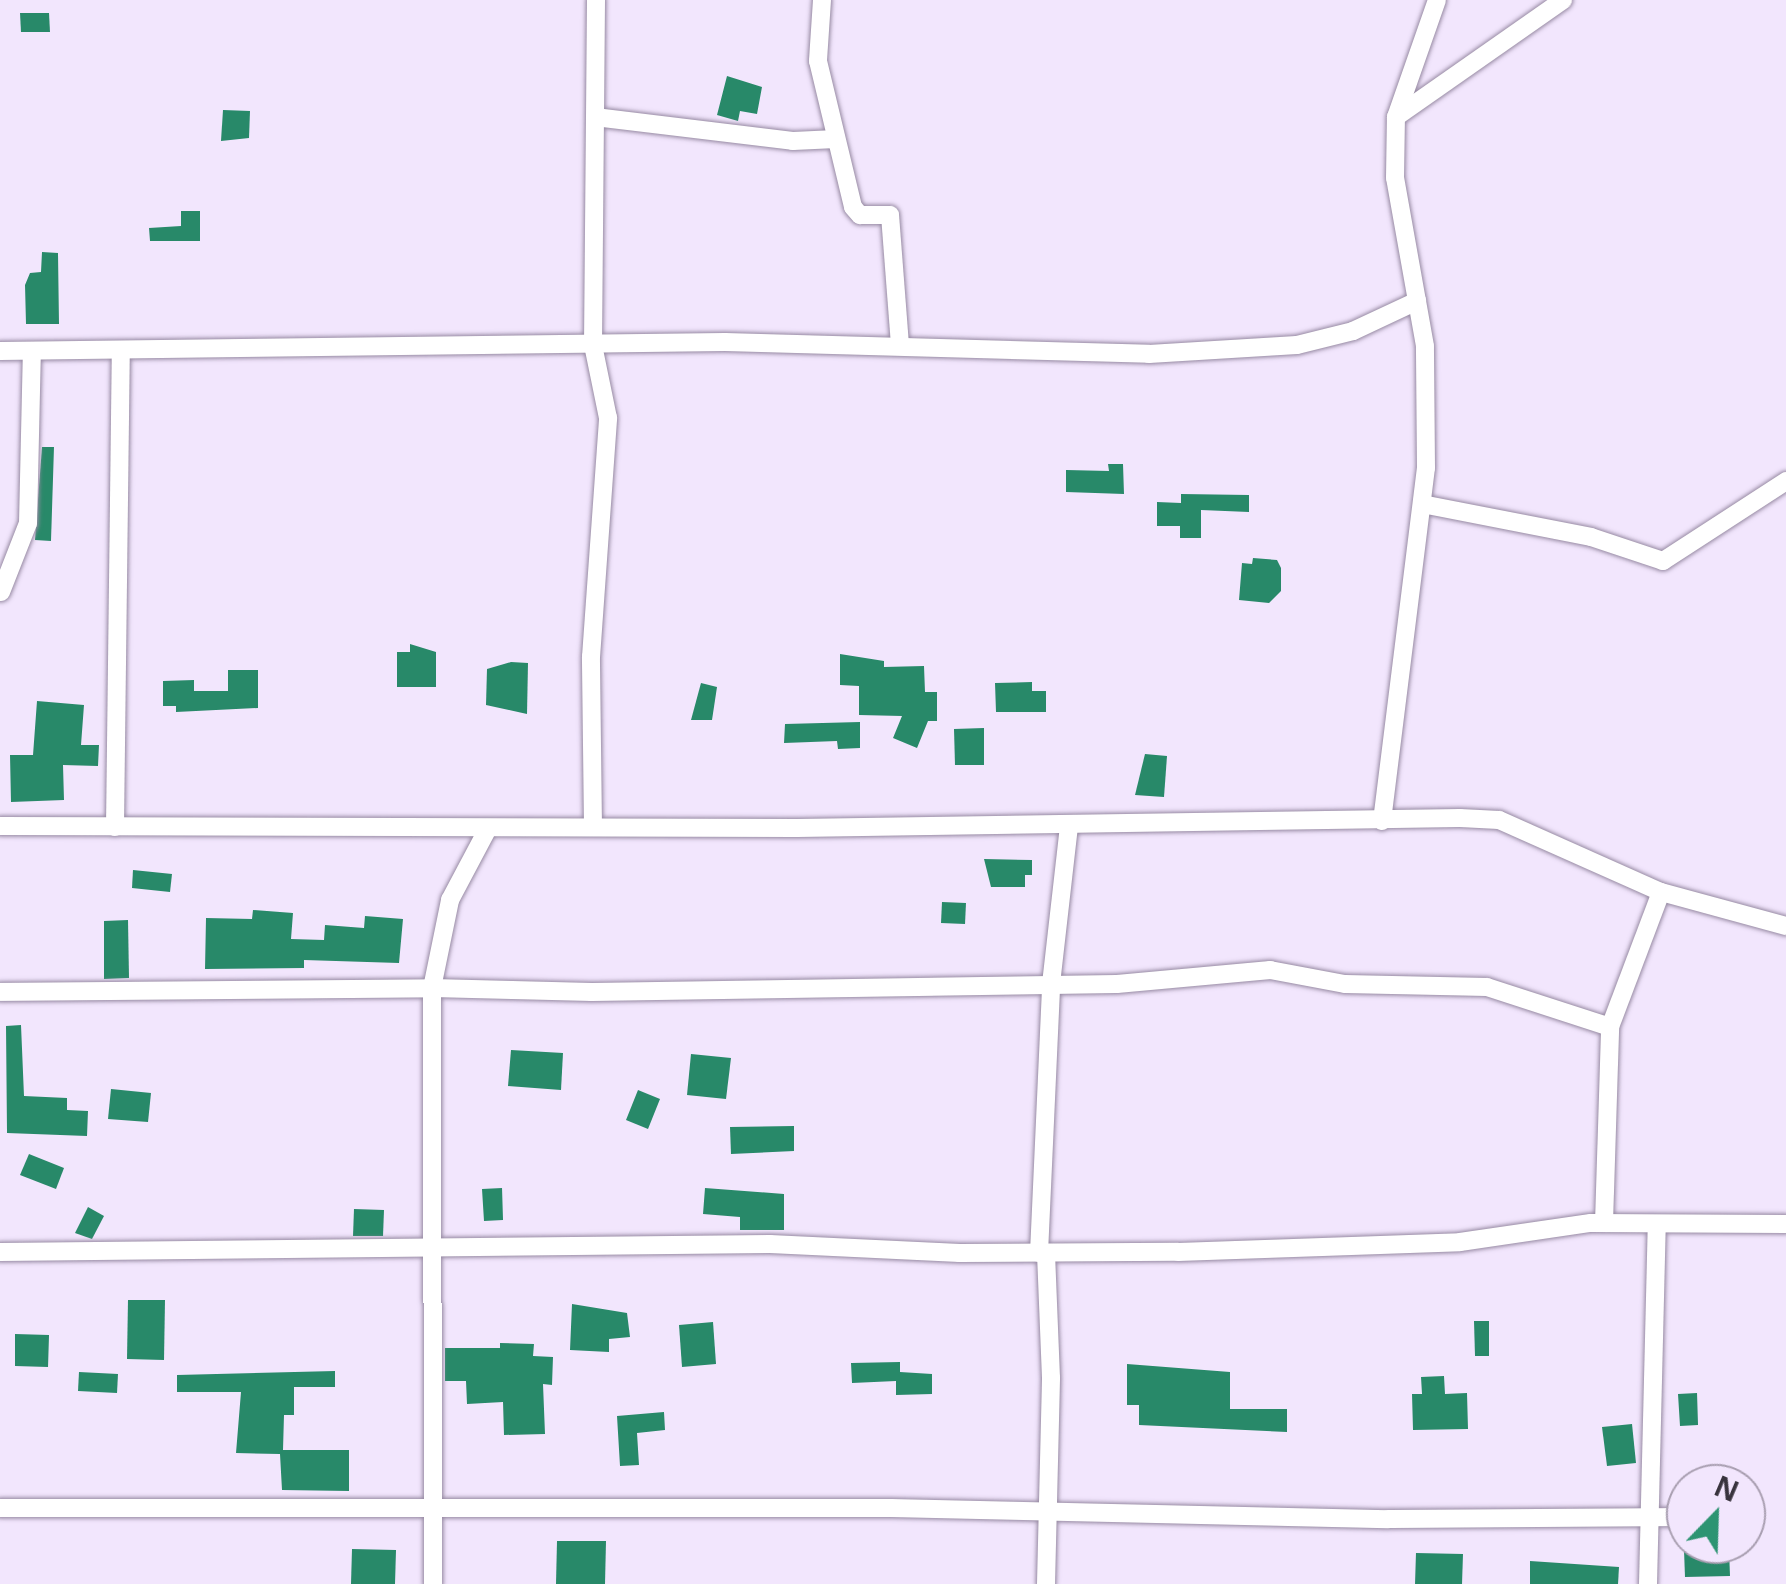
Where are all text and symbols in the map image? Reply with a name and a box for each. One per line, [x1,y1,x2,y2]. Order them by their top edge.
north arrow [1666,1464,1766,1564]
text: N [1709,1466,1745,1510]

